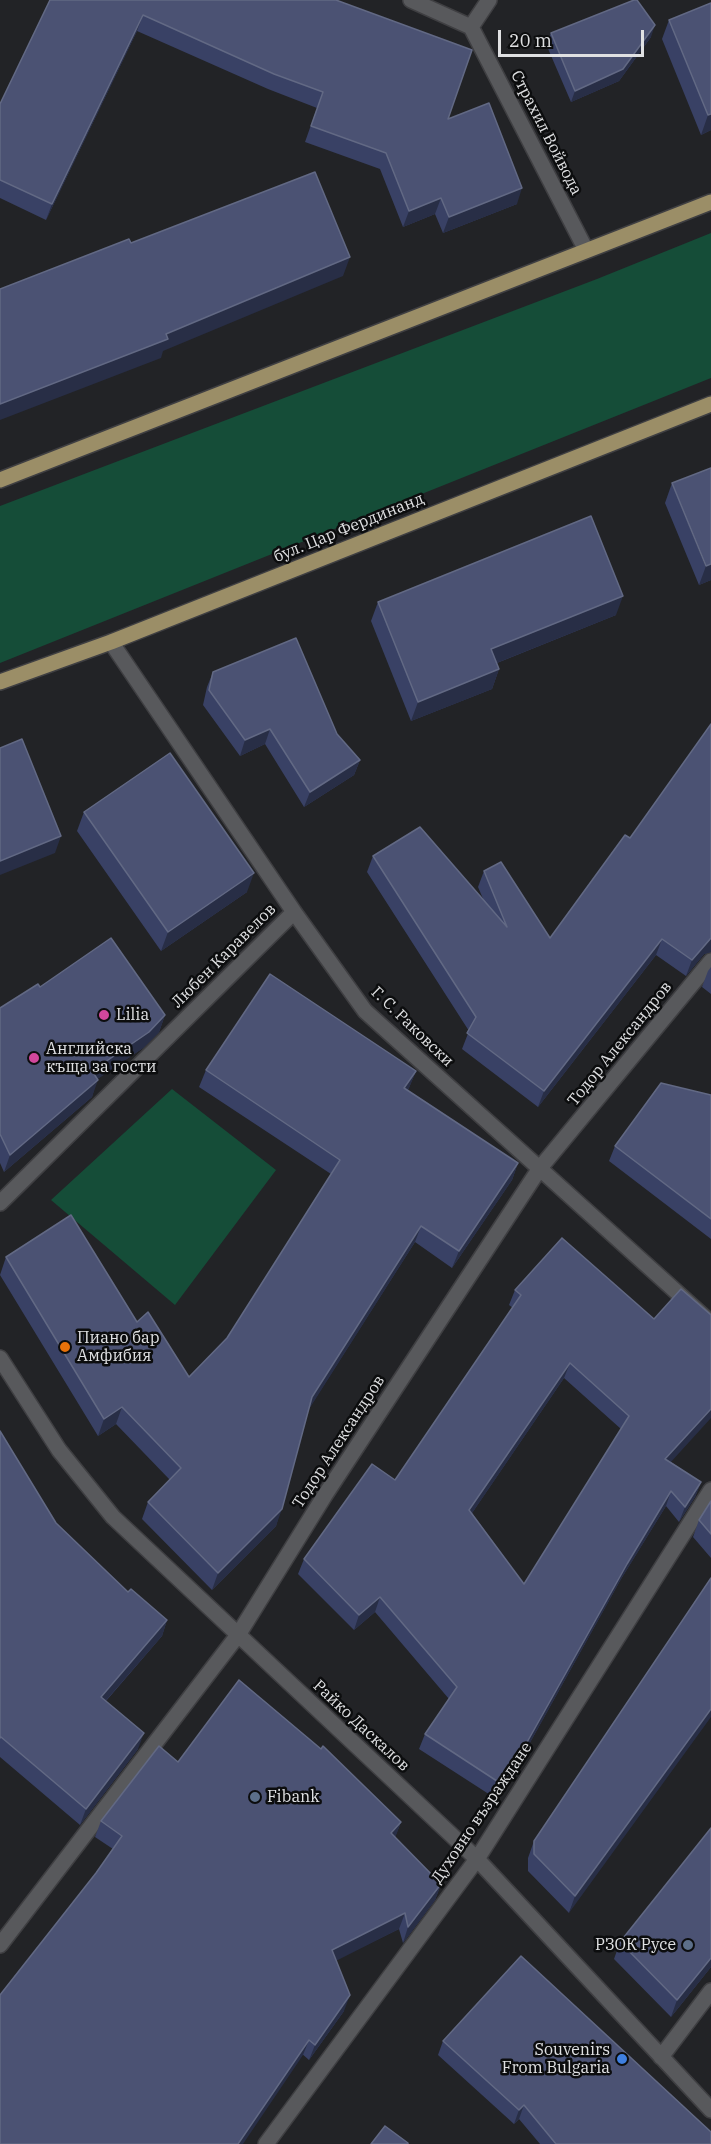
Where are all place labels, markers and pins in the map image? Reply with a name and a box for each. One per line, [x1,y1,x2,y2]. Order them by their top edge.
place label: Lilia [116,1005,149,1025]
marker: Lilia [97,1008,111,1022]
place label: Aнглийска къща за гости [46,1039,157,1077]
marker: Aнглийска къща за гости [27,1051,41,1065]
place label: Пиано бар Амфибия [77,1328,160,1366]
marker: Пиано бар Амфибия [58,1340,72,1354]
place label: Fibank [267,1787,320,1807]
marker: Fibank [248,1790,262,1804]
place label: РЗОК Русе [595,1935,676,1955]
marker: РЗОК Русе [681,1938,695,1952]
place label: Souvenirs From Bulgaria [502,2040,610,2078]
marker: Souvenirs From Bulgaria [615,2052,629,2066]

